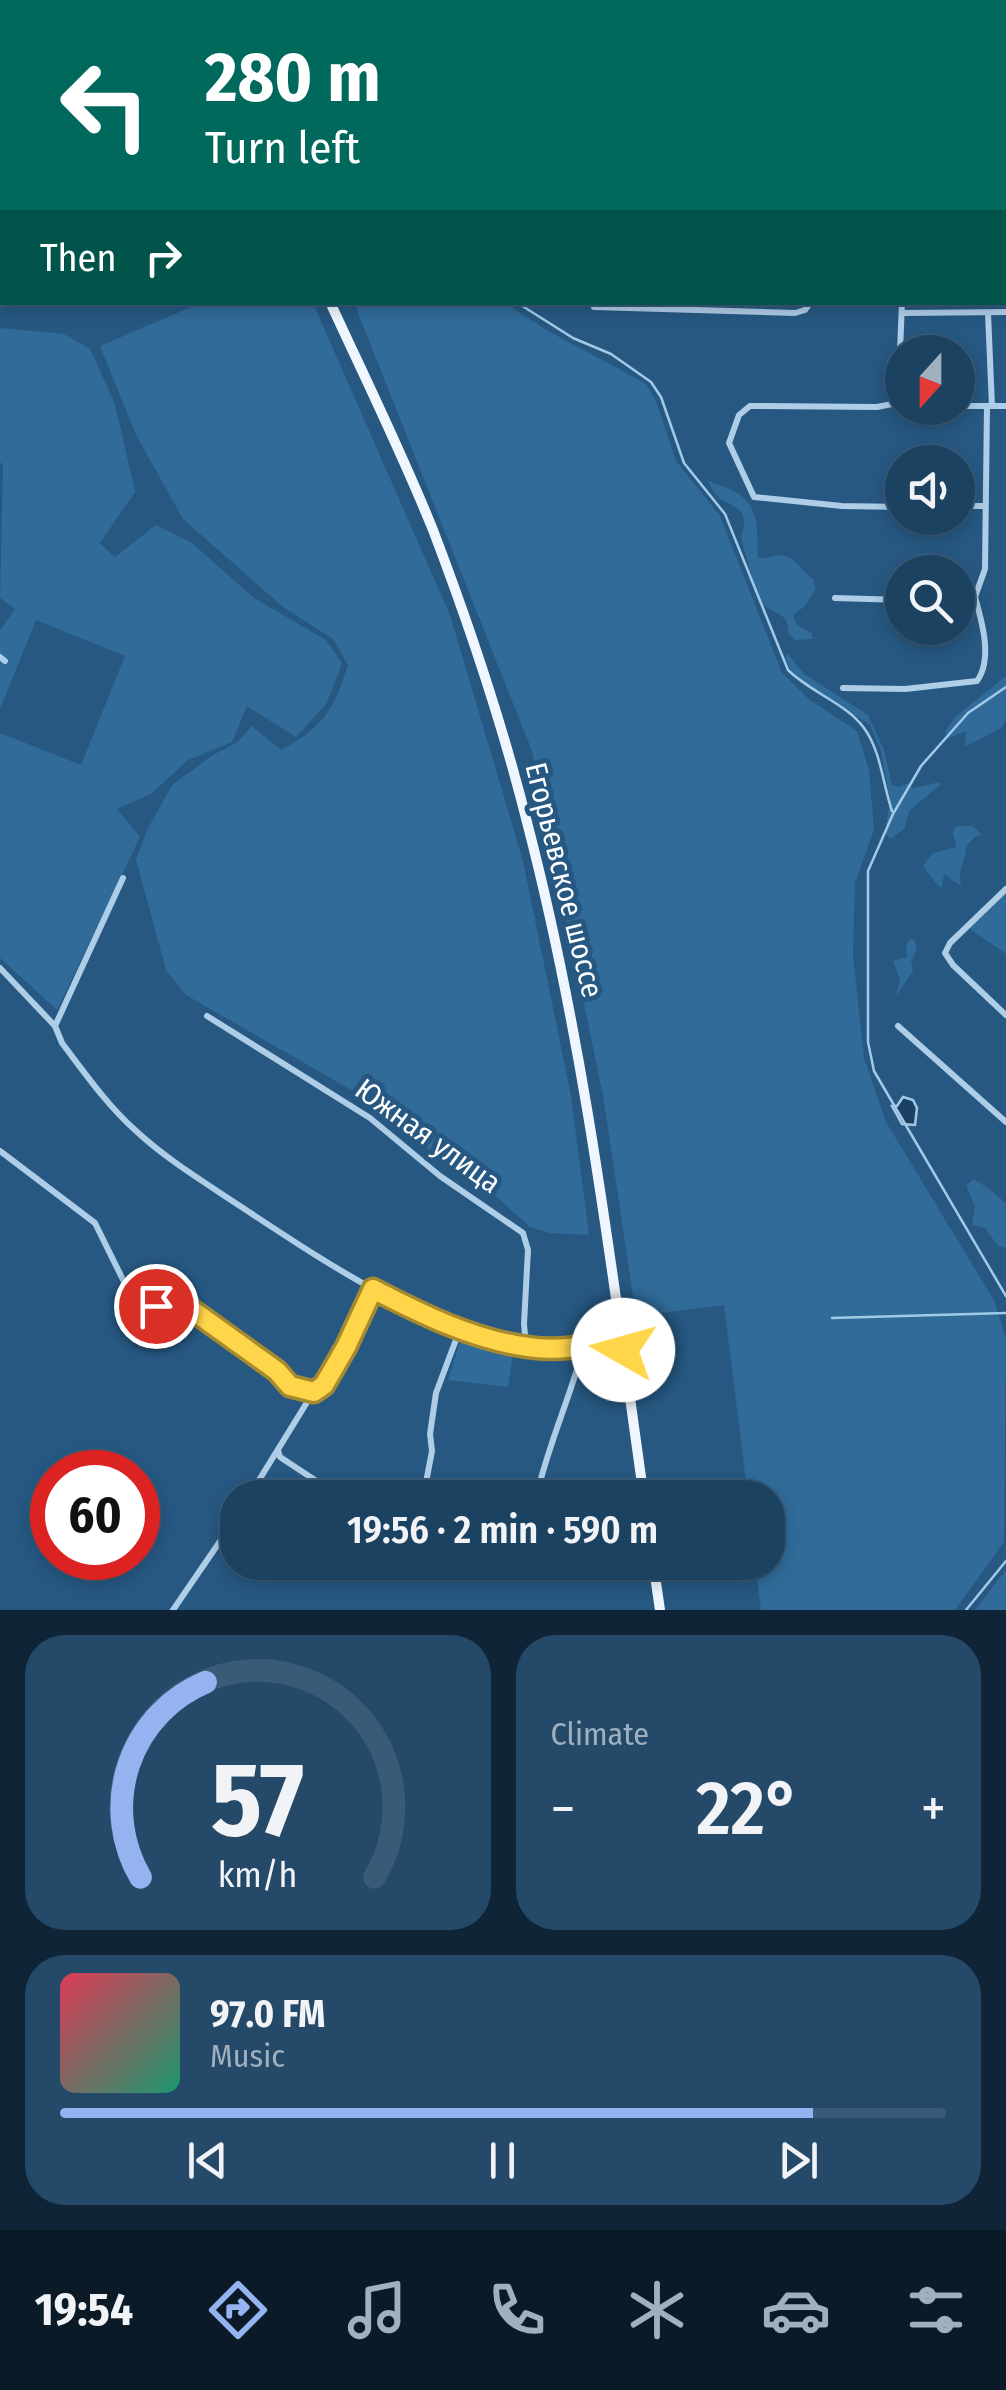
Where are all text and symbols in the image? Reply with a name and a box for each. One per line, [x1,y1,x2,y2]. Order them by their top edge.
text: 280 m [205,36,381,120]
icon: left [40,40,170,170]
text: Turn left [205,121,360,175]
icon: right [136,230,191,285]
text: Then [40,235,116,281]
north arrow [885,335,975,425]
map controls [885,335,975,645]
button: sound [885,445,975,535]
button: search [885,555,975,645]
street label: Егорьевское шоссе [517,759,611,1001]
street label: Южная улица [348,1071,508,1201]
pin [114,1264,199,1349]
icon: arrive [129,1279,184,1334]
position arrow [571,1298,675,1402]
speed limit sign: 60 [30,1450,160,1580]
text: 19:56 · 2 min · 590 m [347,1507,658,1553]
text: Climate [551,1715,649,1753]
text: 57 [211,1738,304,1863]
text: 22° [696,1764,800,1854]
text: − [551,1776,575,1842]
text: + [921,1776,946,1842]
text: km/h [218,1854,298,1896]
text: 97.0 FM [210,1991,325,2037]
text: Music [210,2037,285,2075]
icon: previous [180,2133,235,2188]
icon: pause [475,2133,530,2188]
icon: next [771,2133,826,2188]
icon: directions [203,2275,273,2345]
icon: music [342,2275,412,2345]
icon: phone [482,2275,552,2345]
icon: climate [622,2275,692,2345]
icon: car [761,2275,831,2345]
icon: filters [901,2275,971,2345]
text: 19:54 [35,2283,133,2337]

